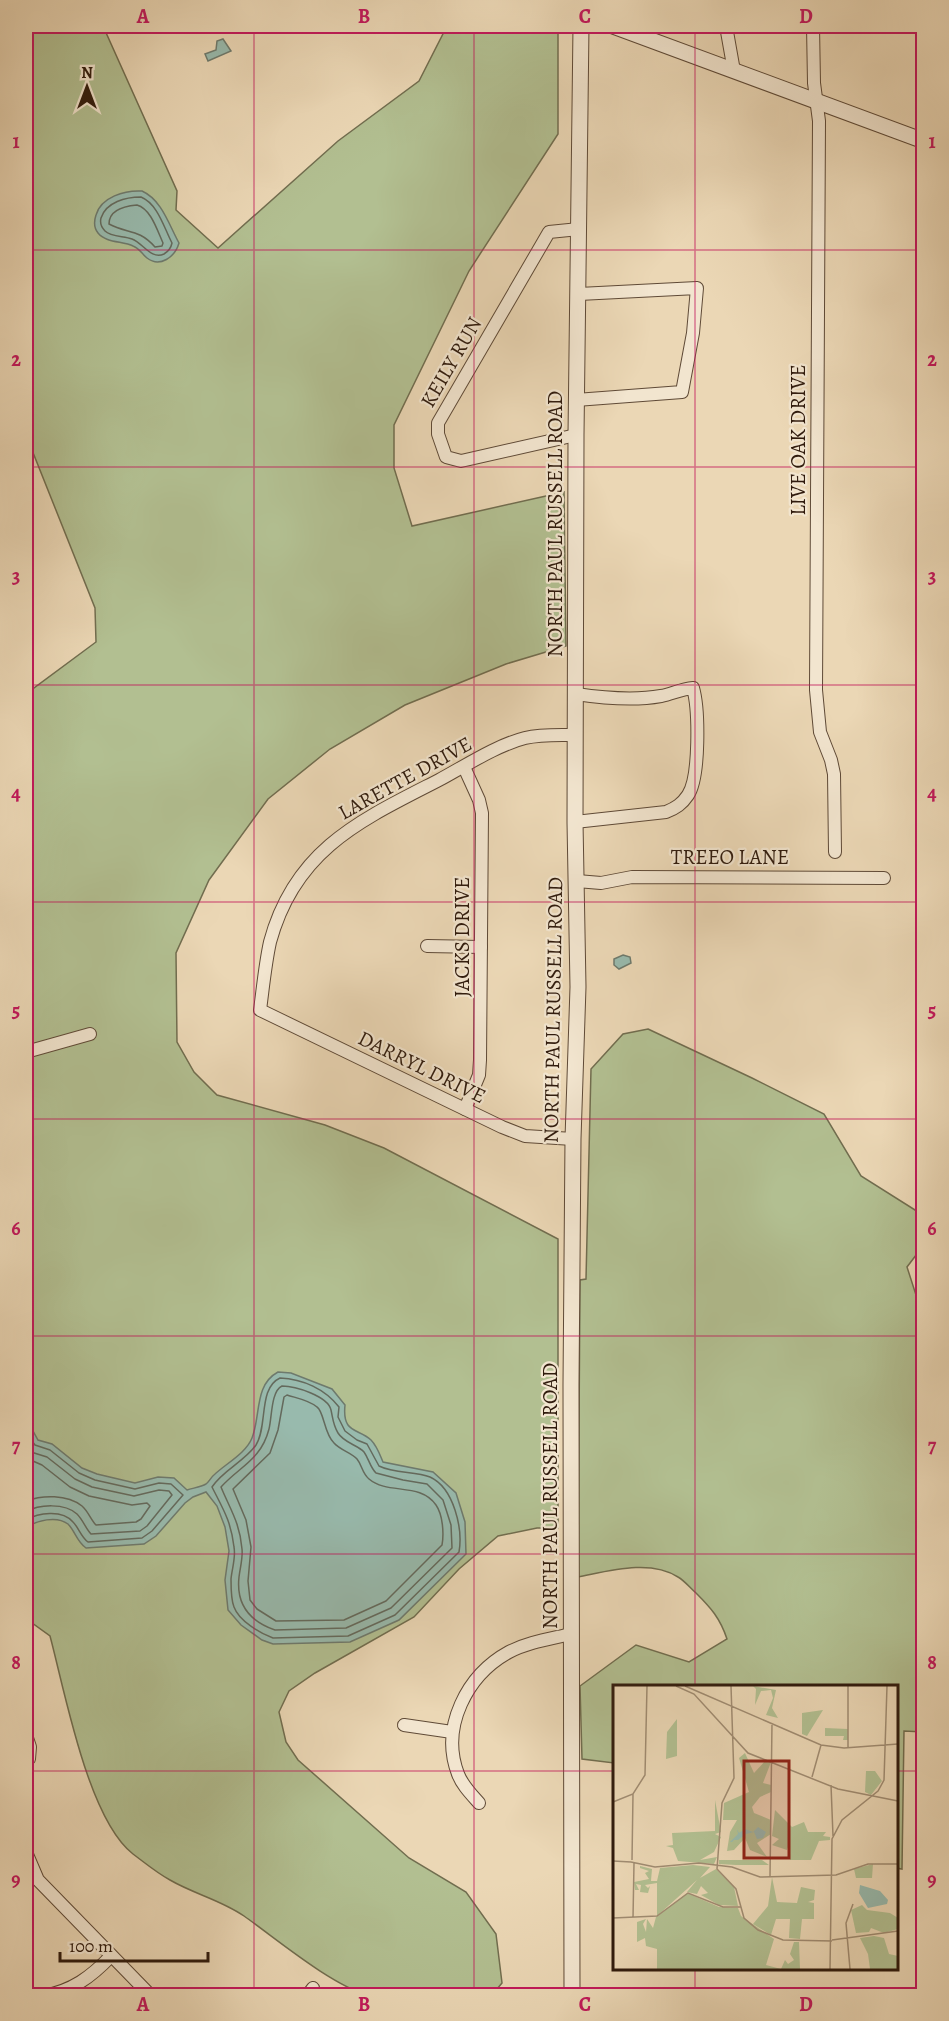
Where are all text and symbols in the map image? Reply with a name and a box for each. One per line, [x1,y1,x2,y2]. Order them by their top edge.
text: A [136,3,150,30]
text: B [358,3,370,30]
text: C [579,3,591,30]
text: D [799,3,813,30]
north arrow [57,57,117,117]
text: N [81,62,93,84]
text: 1 [12,128,20,155]
text: 1 [928,128,936,155]
street label: KEILY RUN [414,312,488,412]
text: 2 [11,346,21,373]
text: 2 [927,346,937,373]
street label: LIVE OAK DRIVE [784,364,812,516]
street label: NORTH PAUL RUSSELL ROAD [541,391,569,657]
text: 3 [12,563,20,590]
text: 3 [928,563,936,590]
street label: LARETTE DRIVE [333,730,477,826]
text: 4 [11,780,21,807]
text: 4 [927,780,937,807]
street label: TREEO LANE [671,843,789,871]
street label: JACKS DRIVE [448,877,476,997]
street label: NORTH PAUL RUSSELL ROAD [537,877,569,1143]
text: 5 [12,997,20,1024]
text: 5 [928,997,936,1024]
street label: DARRYL DRIVE [353,1024,491,1110]
text: 6 [11,1215,21,1242]
text: 6 [927,1215,937,1242]
street label: NORTH PAUL RUSSELL ROAD [536,1363,564,1629]
text: 7 [12,1432,21,1459]
text: 7 [928,1432,937,1459]
text: 8 [11,1649,21,1676]
text: 8 [927,1649,937,1676]
inset map [613,1685,898,1970]
text: 9 [11,1866,21,1893]
text: 9 [927,1866,937,1893]
scale bar [60,1925,208,1963]
text: 100 m [69,1934,113,1958]
text: A [136,1991,150,2018]
text: B [358,1991,370,2018]
text: C [579,1991,591,2018]
text: D [799,1991,813,2018]

